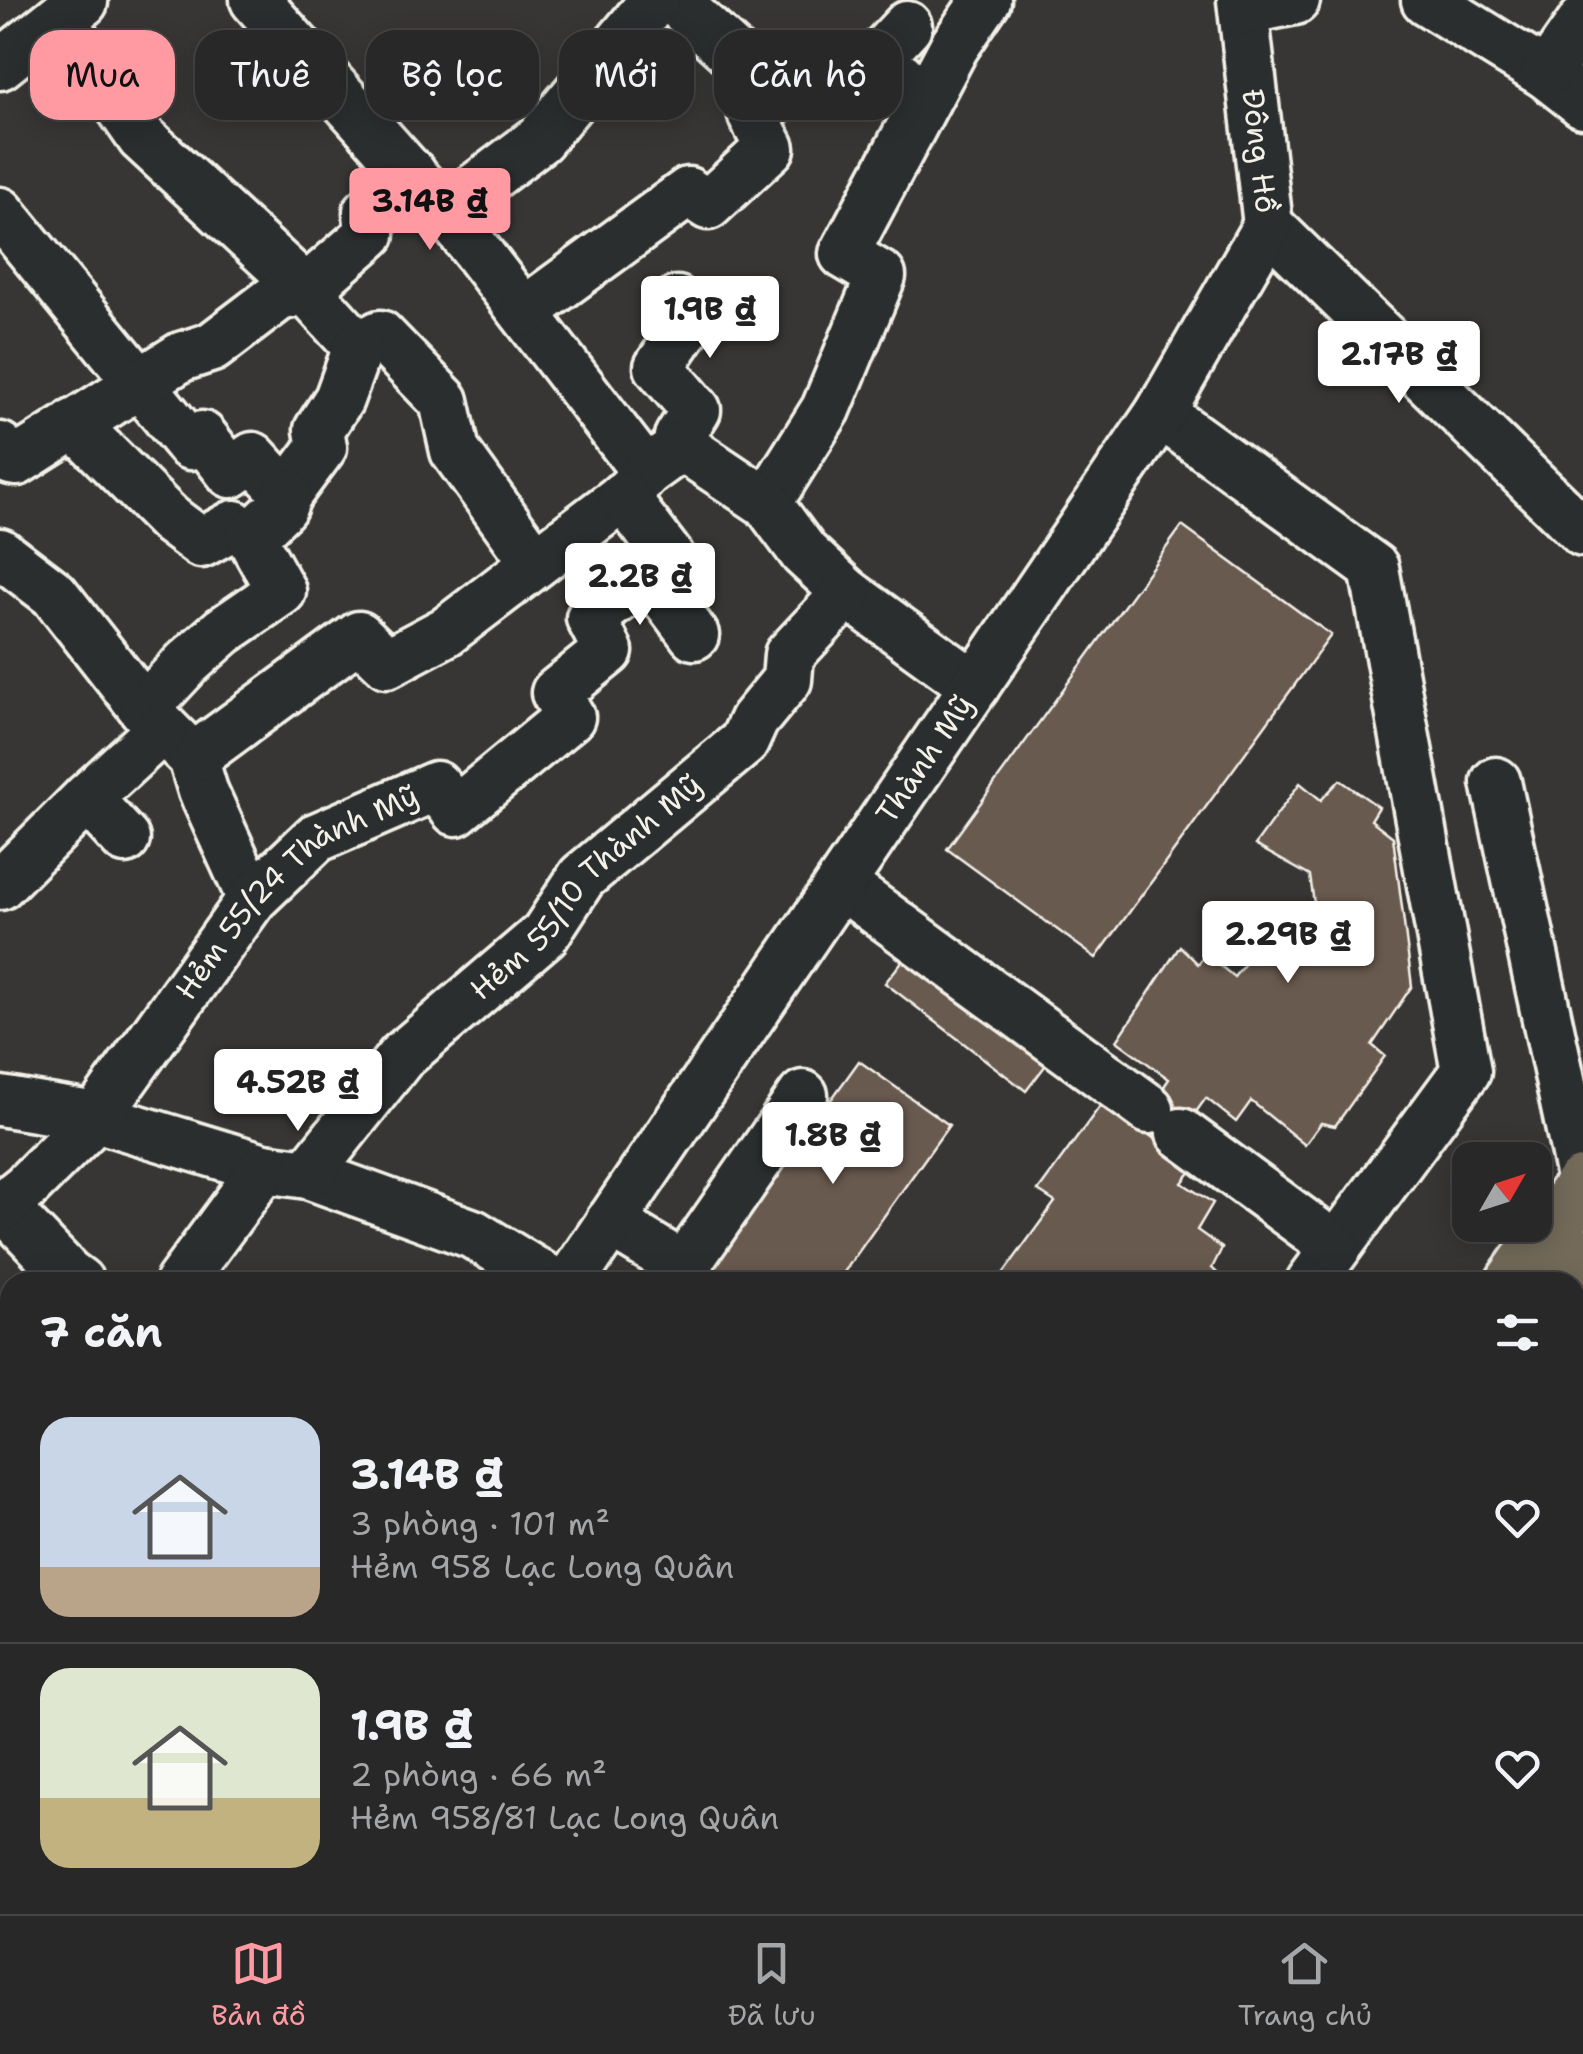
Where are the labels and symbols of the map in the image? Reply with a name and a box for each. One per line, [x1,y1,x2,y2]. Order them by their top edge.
street label: Đông Hồ [1232,87,1287,215]
pin: 3.14B ₫ [338,168,522,253]
pin: 1.9B ₫ [629,276,791,361]
pin: 2.17B ₫ [1307,321,1491,406]
pin: 2.2B ₫ [559,543,721,628]
street label: Thành Mỹ [866,686,983,831]
street label: Hẻm 55/10 Thành Mỹ [461,764,711,1009]
street label: Hẻm 55/24 Thành Mỹ [165,775,425,1008]
pin: 2.29B ₫ [1196,901,1380,986]
pin: 4.52B ₫ [206,1049,390,1134]
pin: 1.8B ₫ [752,1102,914,1187]
north arrow [1452,1142,1552,1242]

